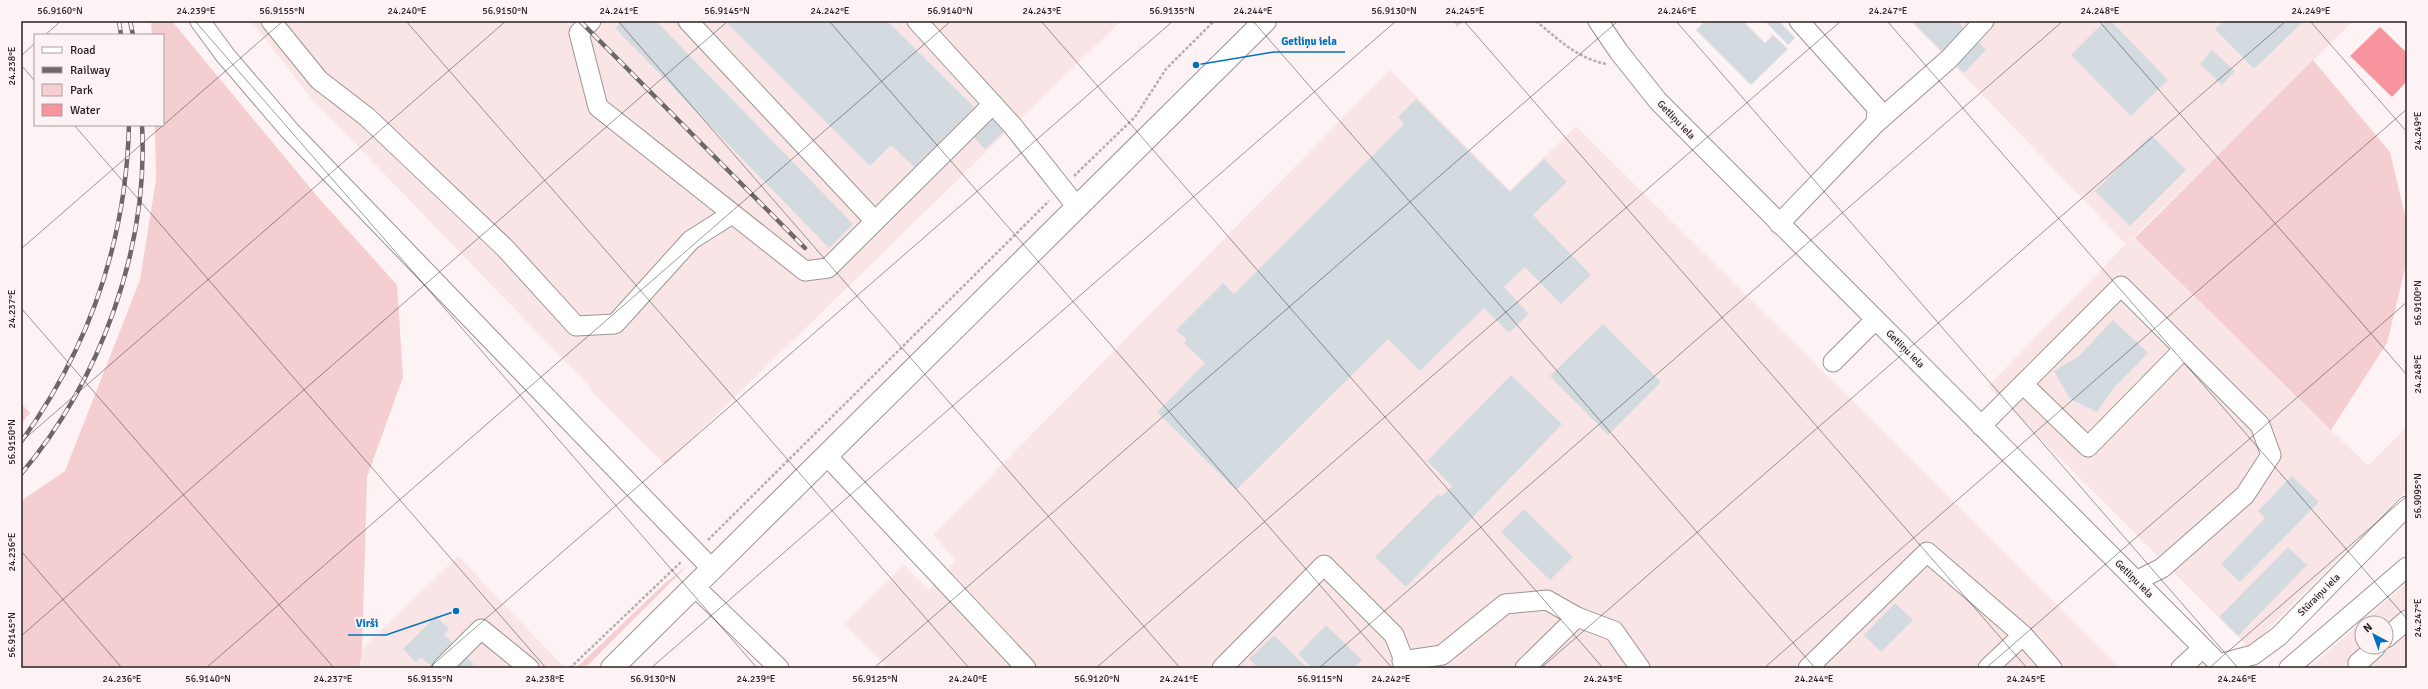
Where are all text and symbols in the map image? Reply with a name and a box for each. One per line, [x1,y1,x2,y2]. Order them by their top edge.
text: 56.9160°N [37,5,83,17]
text: 24.239°E [177,5,216,17]
text: 56.9155°N [259,5,305,17]
text: 24.240°E [388,5,427,17]
text: 56.9150°N [482,5,528,17]
text: 24.241°E [600,5,639,17]
text: 56.9145°N [704,5,750,17]
text: 24.242°E [811,5,850,17]
text: 56.9140°N [927,5,973,17]
text: 24.243°E [1023,5,1062,17]
text: 56.9135°N [1149,5,1195,17]
text: 24.244°E [1234,5,1273,17]
text: 56.9130°N [1371,5,1417,17]
text: 24.245°E [1446,5,1485,17]
text: 24.246°E [1658,5,1697,17]
text: 24.247°E [1869,5,1908,17]
text: 24.248°E [2081,5,2120,17]
text: 24.249°E [2292,5,2331,17]
callout: Getliņu iela [1274,29,1345,52]
legend [34,34,164,126]
text: Getliņu iela [1281,35,1337,49]
text: Road [70,43,96,58]
text: 24.238°E [6,46,18,86]
text: Railway [70,63,110,78]
text: Park [70,83,93,98]
street label: Getliņu iela [1655,98,1697,142]
text: Water [70,103,101,118]
text: 24.249°E [2412,111,2424,151]
text: 56.9100°N [2412,280,2424,326]
text: 24.237°E [6,289,18,329]
street label: Getliņu iela [1883,327,1927,371]
text: 24.248°E [2412,354,2424,394]
text: 56.9150°N [6,419,18,465]
text: 56.9095°N [2412,473,2424,519]
text: 24.236°E [6,532,18,572]
street label: Getliņu iela [2112,557,2156,601]
street label: Stūraiņu iela [2295,571,2343,619]
text: 24.247°E [2412,598,2424,638]
text: 56.9145°N [6,612,18,658]
callout: Virši [348,612,386,635]
north arrow [2354,615,2394,655]
text: Virši [356,617,378,630]
text: N [2361,620,2375,635]
text: 24.236°E [103,673,142,685]
text: 56.9140°N [185,673,231,685]
text: 24.237°E [314,673,353,685]
text: 56.9135°N [407,673,453,685]
text: 24.238°E [526,673,565,685]
text: 56.9130°N [630,673,676,685]
text: 24.239°E [737,673,776,685]
text: 56.9125°N [852,673,898,685]
text: 24.240°E [949,673,988,685]
text: 56.9120°N [1074,673,1120,685]
text: 24.241°E [1160,673,1199,685]
text: 56.9115°N [1297,673,1343,685]
text: 24.242°E [1372,673,1411,685]
text: 24.243°E [1584,673,1623,685]
text: 24.244°E [1795,673,1834,685]
text: 24.245°E [2007,673,2046,685]
text: 24.246°E [2218,673,2257,685]

